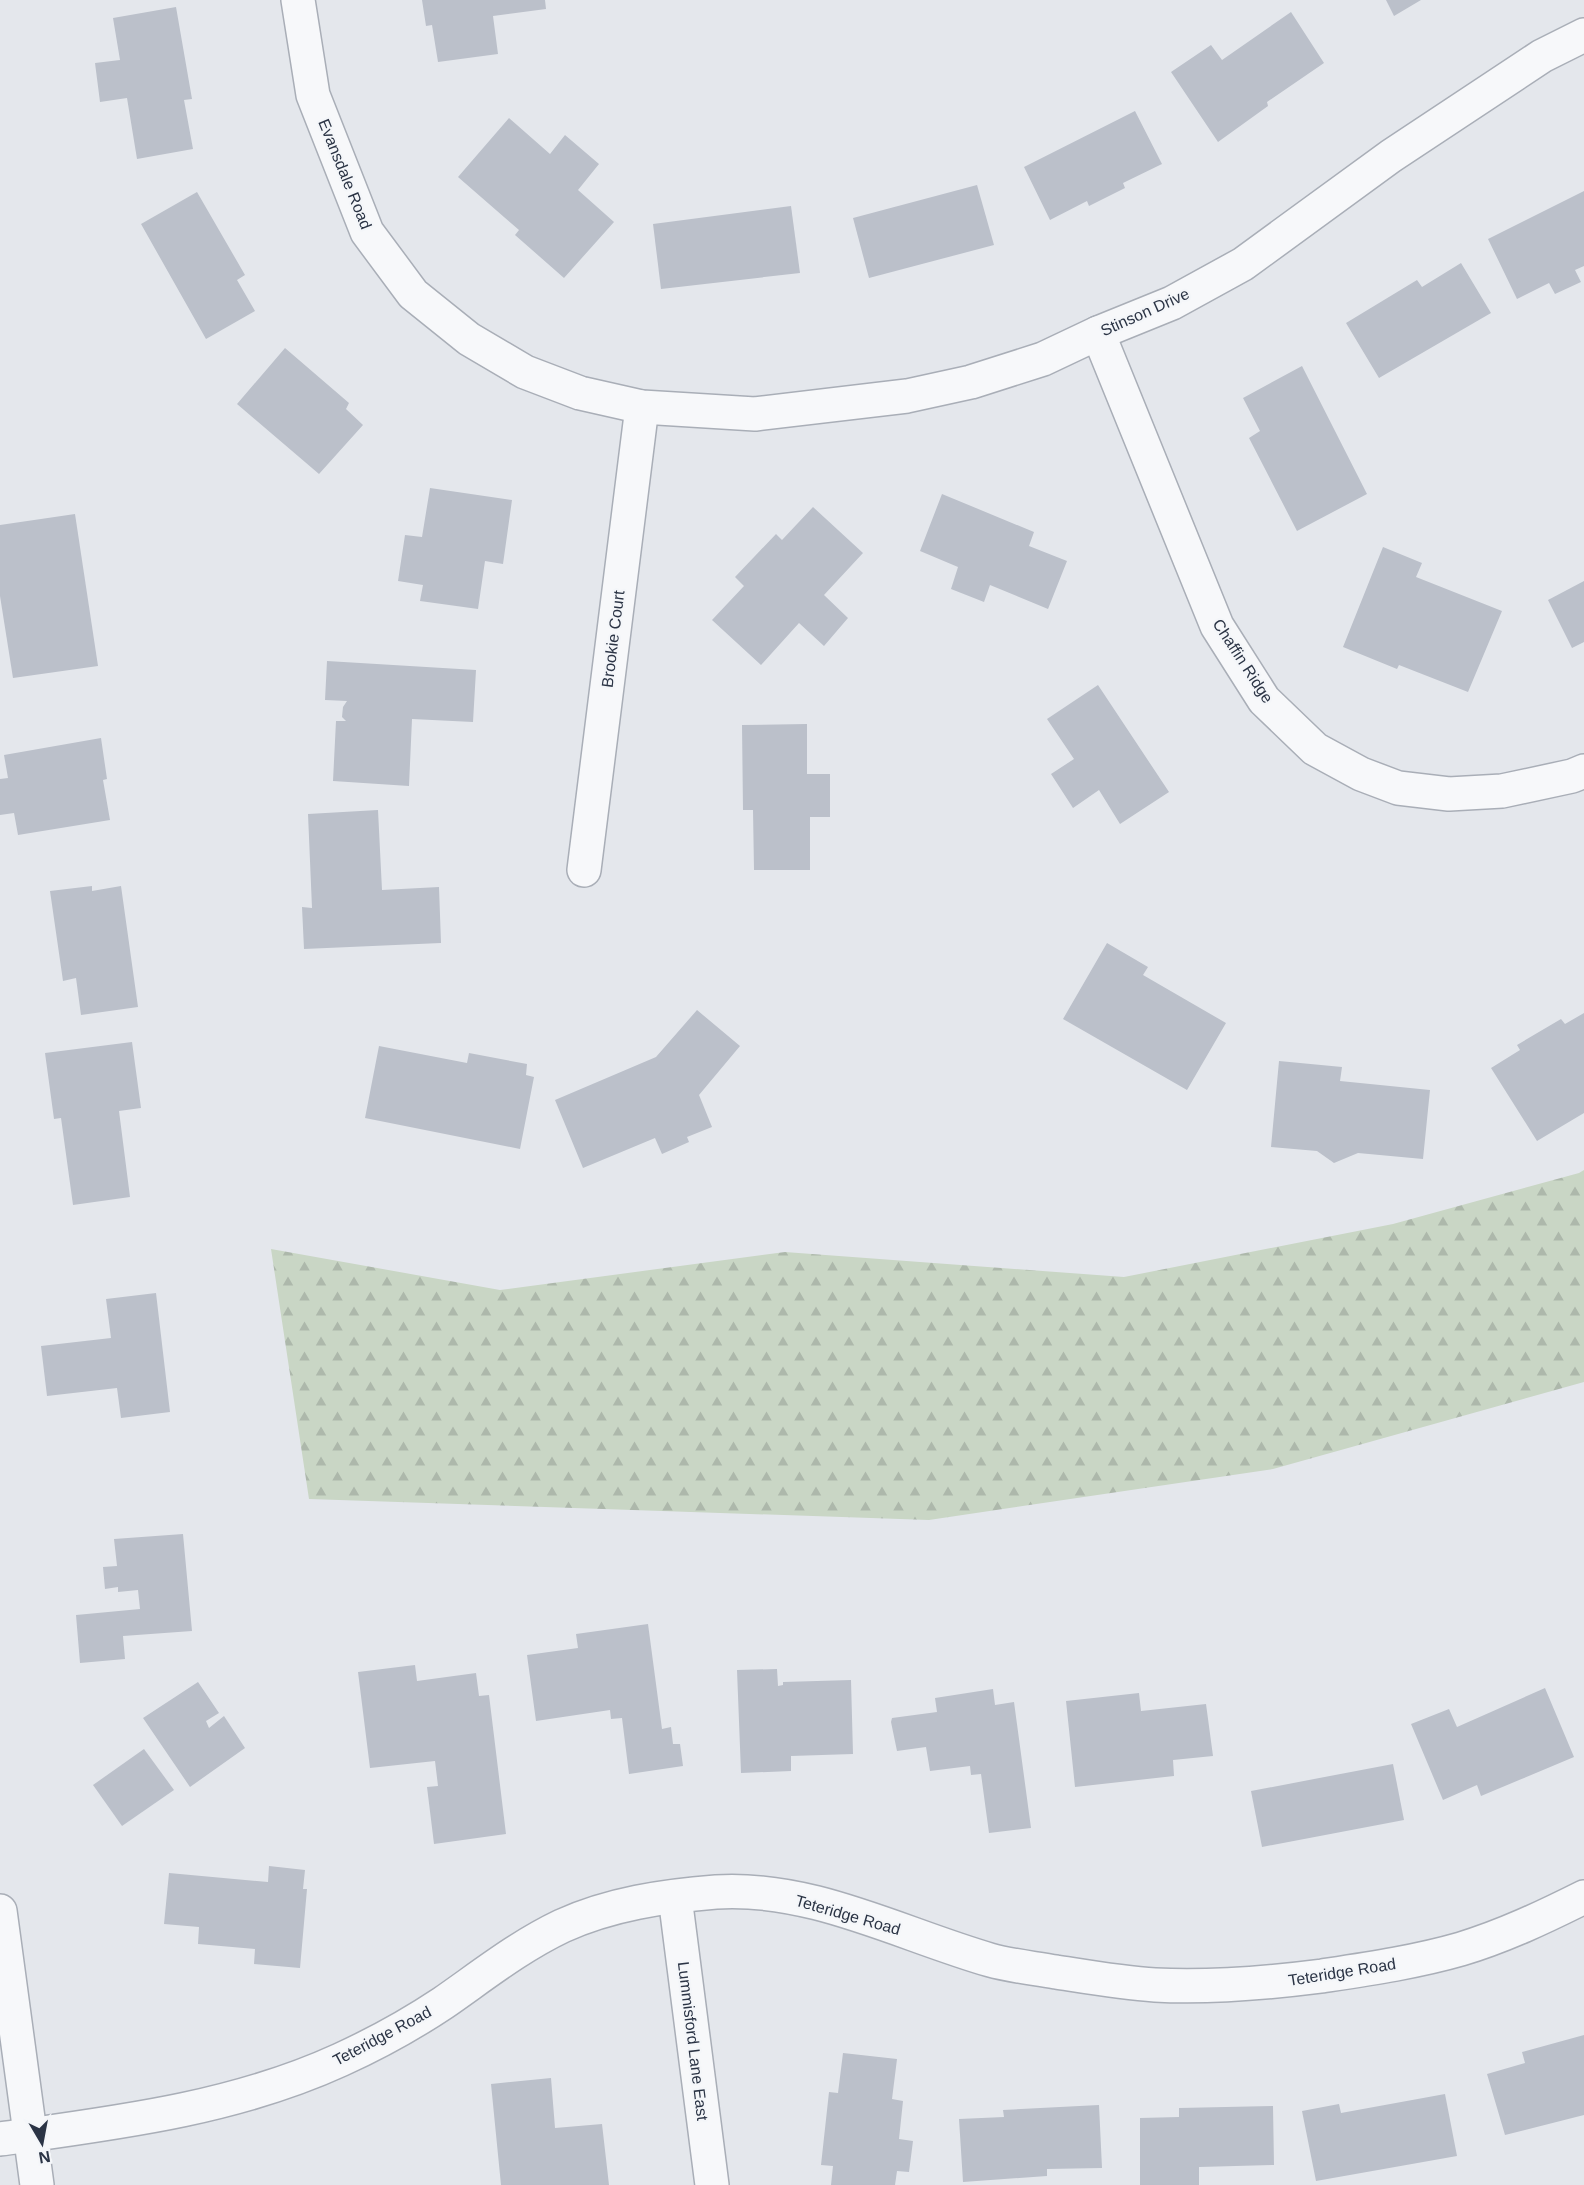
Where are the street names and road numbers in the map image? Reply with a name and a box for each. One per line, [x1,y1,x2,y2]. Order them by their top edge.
street label: Evansdale Road [315,116,375,232]
street label: Stinson Drive [1098,285,1192,339]
street label: Brookie Court [599,589,627,689]
street label: Chaffin Ridge [1210,616,1277,706]
street label: Teteridge Road [794,1892,902,1938]
street label: Teteridge Road [1287,1955,1397,1989]
street label: Lummisford Lane East [675,1961,711,2122]
street label: Teteridge Road [330,2003,434,2069]

